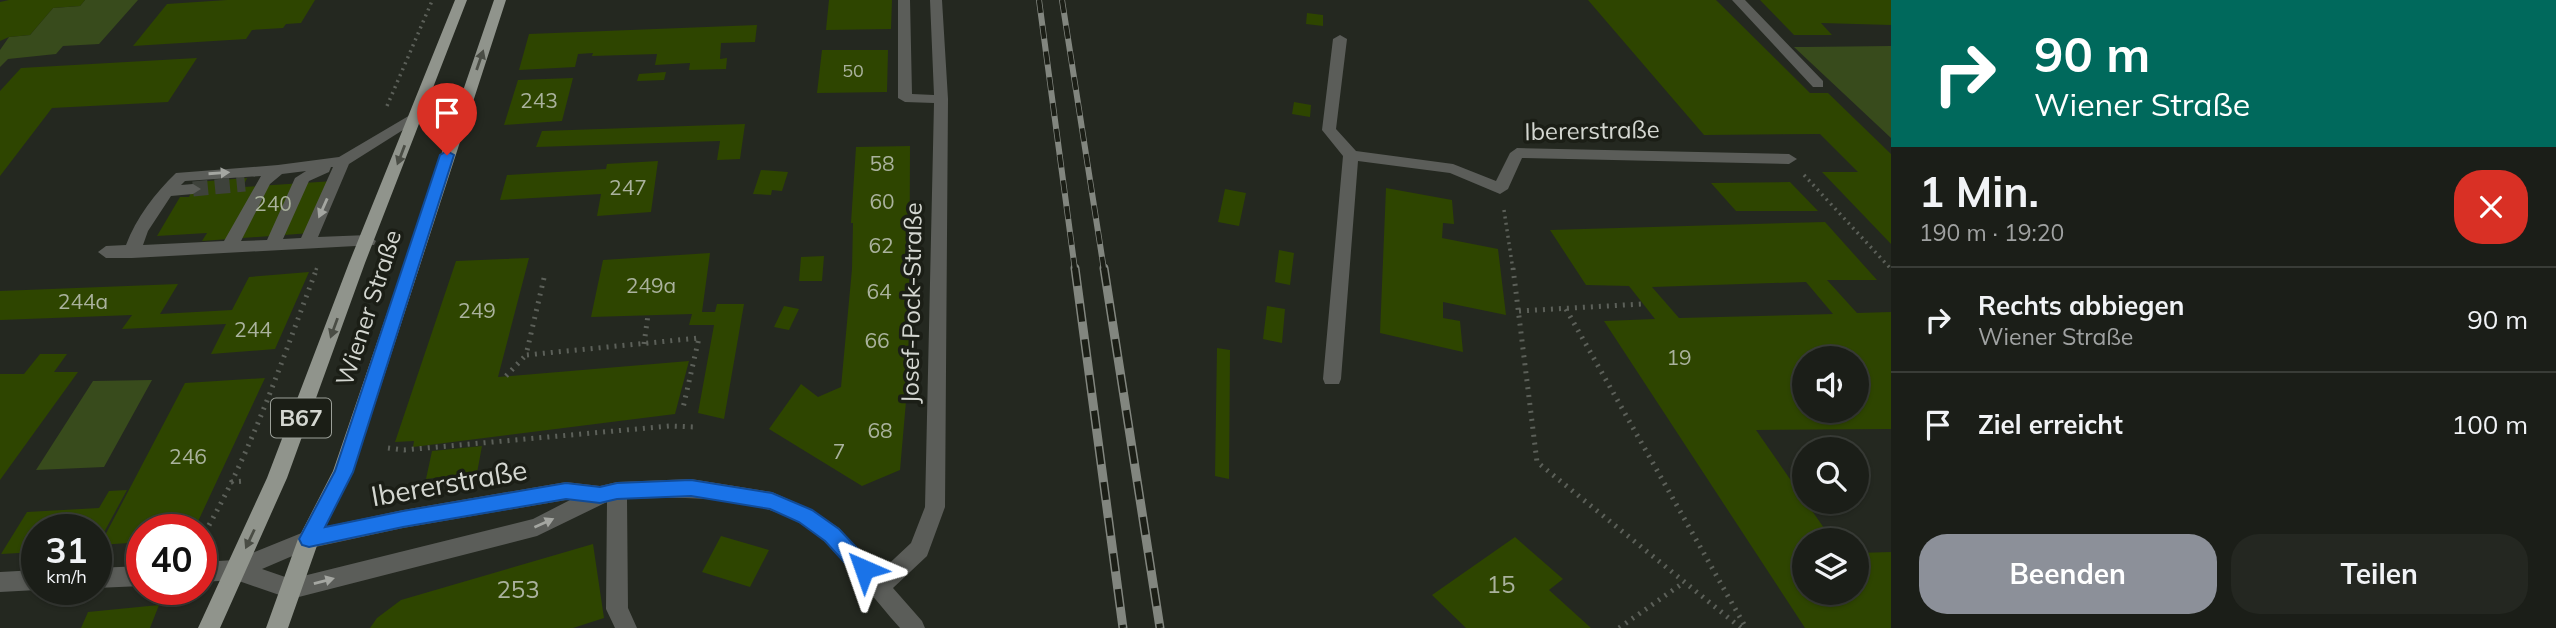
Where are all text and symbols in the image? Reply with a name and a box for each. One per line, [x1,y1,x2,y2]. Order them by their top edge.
text: 90 m [2034,23,2150,84]
icon: right [1919,28,2010,119]
one-way arrow [475,49,486,70]
house number: 50 [842,59,864,82]
pin [417,83,477,155]
text: Wiener Straße [2034,84,2250,124]
house number: 243 [520,87,558,113]
icon: arrive [428,94,466,132]
street label: Ibererstraße [1524,114,1660,146]
one-way arrow [396,145,407,166]
house number: 58 [869,150,895,176]
text: 1 Min. [1919,165,2039,218]
one-way arrow [208,167,230,178]
button: close [2454,170,2528,244]
house number: 247 [609,174,647,200]
house number: 60 [869,188,895,214]
house number: 240 [254,190,292,216]
one-way arrow [317,198,329,218]
street label: Josef-Pock-Straße [894,202,928,404]
text: 190 m · 19:20 [1919,218,2064,247]
street label: Wiener Straße [329,226,407,389]
house number: 62 [868,232,894,258]
house number: 249a [626,272,676,298]
house number: 64 [866,278,892,304]
house number: 244a [58,288,108,314]
text: Rechts abbiegen [1978,289,2184,322]
house number: 249 [458,297,496,323]
icon: right [1919,301,1957,339]
text: 90 m [2467,303,2528,336]
house number: 244 [234,316,272,342]
one-way arrow [329,317,340,338]
text: Wiener Straße [1978,322,2133,351]
house number: 66 [864,327,890,353]
house number: 19 [1666,344,1692,370]
map controls [1792,346,1869,605]
button: sound [1792,346,1869,423]
road number: B67 [271,398,331,438]
icon: arrive [1919,406,1957,444]
text: Ziel erreicht [1978,408,2123,441]
text: 100 m [2452,408,2528,441]
house number: 68 [867,417,893,443]
button: search [1792,437,1869,514]
house number: 7 [833,438,845,464]
house number: 246 [169,443,207,469]
street label: Ibererstraße [368,452,530,513]
speed limit sign: 40 [126,514,217,605]
one-way arrow [533,517,554,528]
text: 31 [45,528,88,572]
one-way arrow [244,528,255,549]
button: layers [1792,528,1869,605]
position arrow [827,532,901,606]
button: Beenden [1919,534,2217,614]
button: Teilen [2231,534,2528,614]
text: km/h [46,565,87,588]
house number: 15 [1487,569,1515,599]
house number: 253 [496,574,540,604]
one-way arrow [313,575,335,586]

